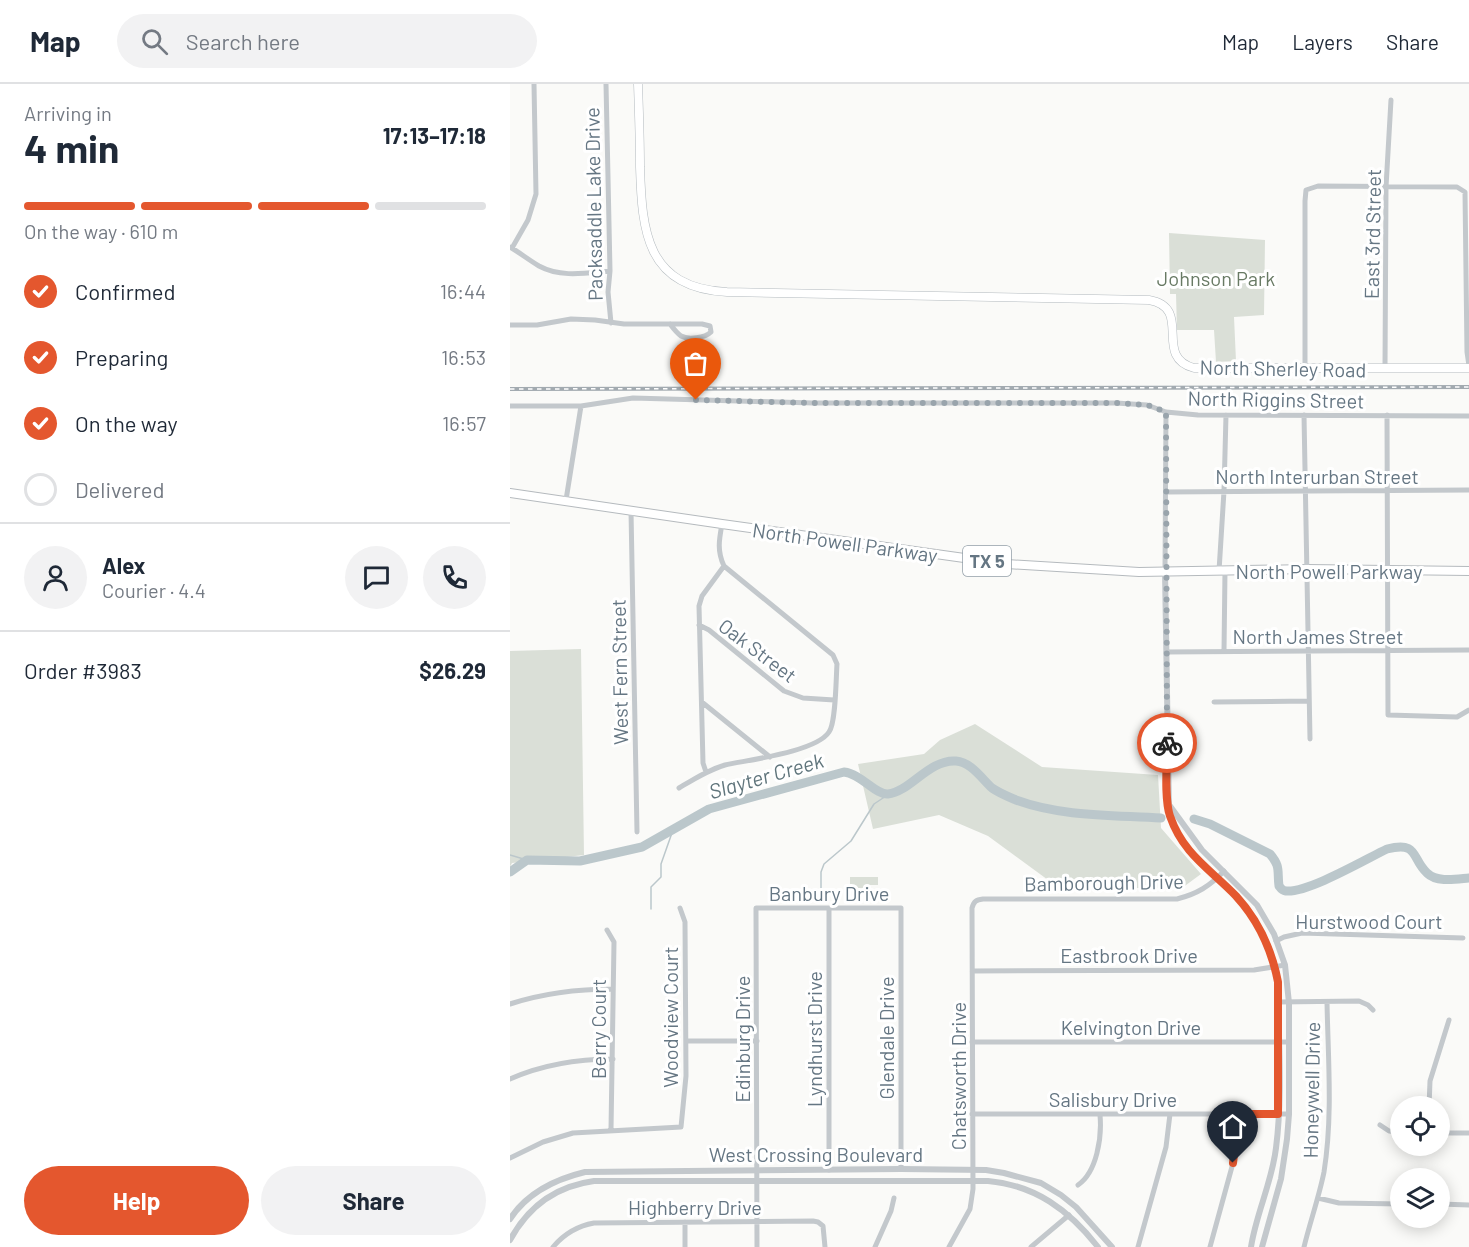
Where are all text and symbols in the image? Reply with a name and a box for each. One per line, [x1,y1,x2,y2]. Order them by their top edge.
search box [117,14,537,68]
text: Map [30,24,81,58]
icon: search [138,25,171,58]
text: Search here [186,28,300,54]
text: Map [1222,29,1259,54]
text: Layers [1292,29,1353,54]
text: Share [1386,29,1439,54]
text: Arriving in [24,101,112,125]
street label: Packsaddle Lake Drive [579,107,607,301]
text: 17:13–17:18 [383,122,486,148]
text: 4 min [24,124,119,171]
street label: East 3rd Street [1359,169,1385,299]
text: On the way · 610 m [24,219,178,243]
park label: Johnson Park [1157,266,1275,290]
icon: check [24,275,57,308]
text: Confirmed [75,278,175,304]
text: 16:44 [440,279,486,303]
pin [670,338,721,400]
icon: check [24,341,57,374]
text: Preparing [75,344,168,370]
text: 16:53 [441,345,486,369]
icon: bag [679,347,712,380]
street label: North Sherley Road [1199,355,1367,381]
street label: North Riggins Street [1187,385,1365,413]
icon: check [24,407,57,440]
text: On the way [75,410,178,436]
text: 16:57 [442,411,486,435]
street label: North Interurban Street [1215,464,1419,488]
text: Delivered [75,476,164,502]
street label: North Powell Parkway [751,517,939,567]
button: person [24,546,87,609]
button: chat [345,546,408,609]
button: phone [423,546,486,609]
road number: TX 5 [963,546,1011,576]
text: Alex [102,552,145,578]
street label: North Powell Parkway [1236,559,1422,583]
text: Courier · 4.4 [102,578,206,602]
street label: West Fern Street [606,599,632,745]
street label: Oak Street [714,613,802,687]
street label: North James Street [1233,624,1403,648]
text: Order #3983 [24,657,142,683]
text: $26.29 [419,657,486,683]
courier [1137,713,1197,773]
icon: bike [1151,727,1184,760]
water label: Slayter Creek [706,746,827,803]
street label: Bamborough Drive [1024,869,1184,895]
street label: Banbury Drive [769,881,889,905]
street label: Hurstwood Court [1295,909,1443,933]
street label: Eastbrook Drive [1060,943,1198,967]
street label: Woodview Court [658,946,682,1088]
street label: Lyndhurst Drive [802,971,826,1107]
street label: Edinburg Drive [730,976,754,1102]
street label: Glendale Drive [874,976,898,1100]
street label: Berry Court [586,979,610,1079]
street label: Chatsworth Drive [946,1002,970,1150]
street label: Kelvington Drive [1061,1015,1201,1039]
street label: Honeywell Drive [1298,1021,1324,1159]
street label: Salisbury Drive [1049,1087,1177,1111]
map controls [1390,1096,1450,1228]
button: locate [1390,1096,1450,1156]
pin [1207,1101,1258,1163]
icon: home [1216,1110,1249,1143]
street label: West Crossing Boulevard [709,1142,923,1166]
button: Help [24,1166,249,1235]
button: Share [261,1166,486,1235]
button: layers [1390,1168,1450,1228]
street label: Highberry Drive [628,1195,762,1219]

